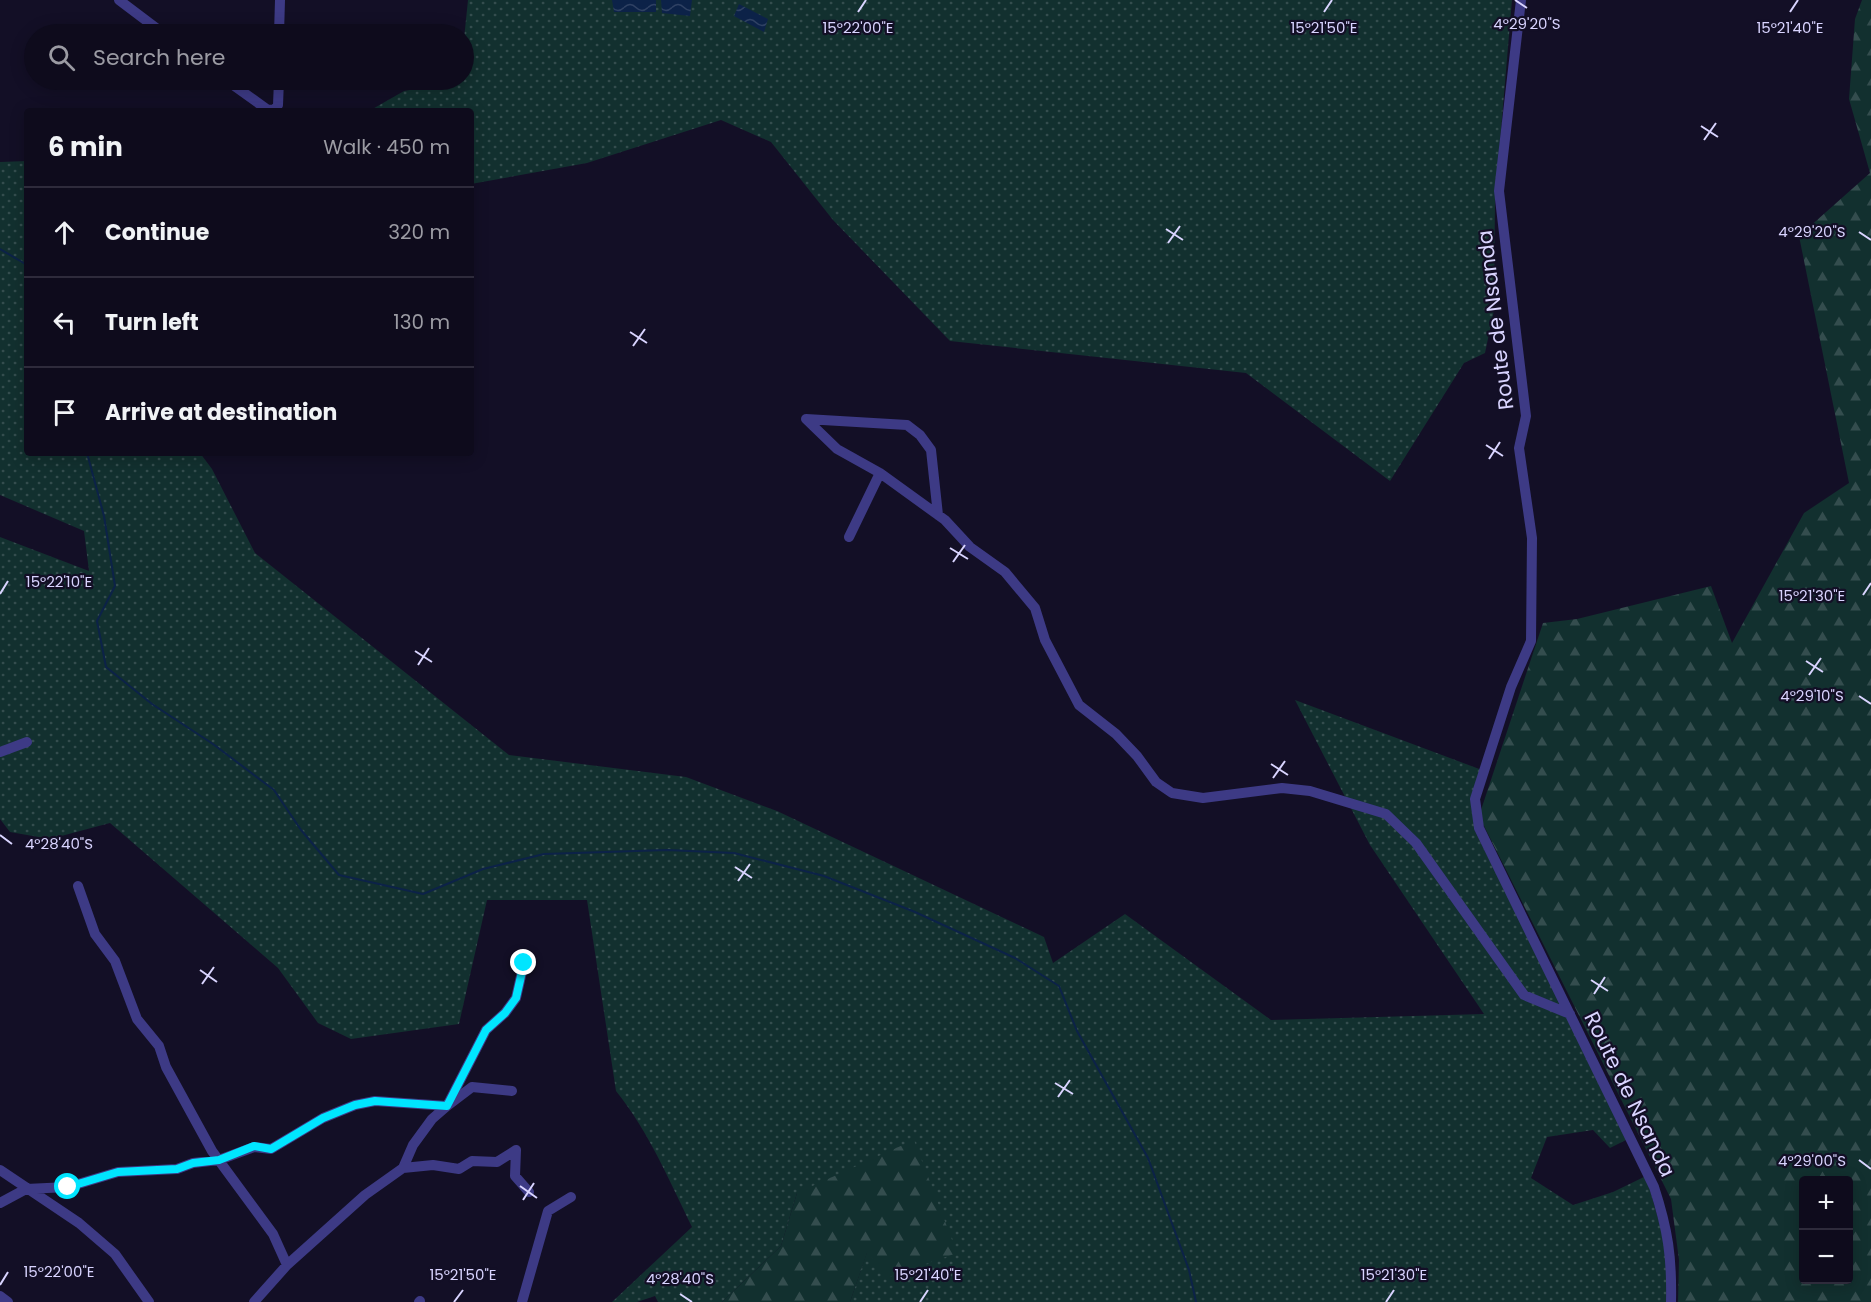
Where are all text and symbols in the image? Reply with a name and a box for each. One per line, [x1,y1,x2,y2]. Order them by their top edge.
text: 4°29'20"S [1493,13,1561,34]
text: 15°22'00"E [823,17,893,38]
text: 15°21'50"E [1290,17,1358,38]
text: 15°21'40"E [1756,17,1824,38]
search box [24,24,474,90]
icon: search [45,41,78,74]
text: Search here [93,42,226,73]
text: 6 min [48,129,123,165]
text: Walk · 450 m [323,133,450,161]
icon: ahead [48,216,81,249]
text: Continue [105,217,209,248]
text: 320 m [388,218,450,246]
text: 4°29'20"S [1778,221,1846,242]
street label: Route de Nsanda [1470,229,1520,411]
icon: left [48,306,81,339]
text: Turn left [105,307,199,338]
text: 130 m [393,308,450,336]
icon: arrive [48,396,81,429]
text: Arrive at destination [105,397,337,428]
text: 15°22'10"E [26,571,92,592]
text: 15°21'30"E [1779,585,1845,606]
text: 4°29'10"S [1780,685,1844,706]
text: 4°28'40"S [25,833,93,854]
route end [510,949,536,975]
street label: Route de Nsanda [1577,1007,1683,1181]
text: 4°29'00"S [1778,1150,1846,1171]
route start [54,1173,80,1199]
map controls [1799,1176,1853,1284]
button: + [1799,1176,1853,1230]
button: − [1799,1230,1853,1284]
text: 15°22'00"E [24,1261,94,1282]
text: 15°21'50"E [429,1264,497,1285]
text: 15°21'40"E [894,1264,962,1285]
text: 15°21'30"E [1361,1264,1427,1285]
text: 4°28'40"S [646,1268,714,1289]

